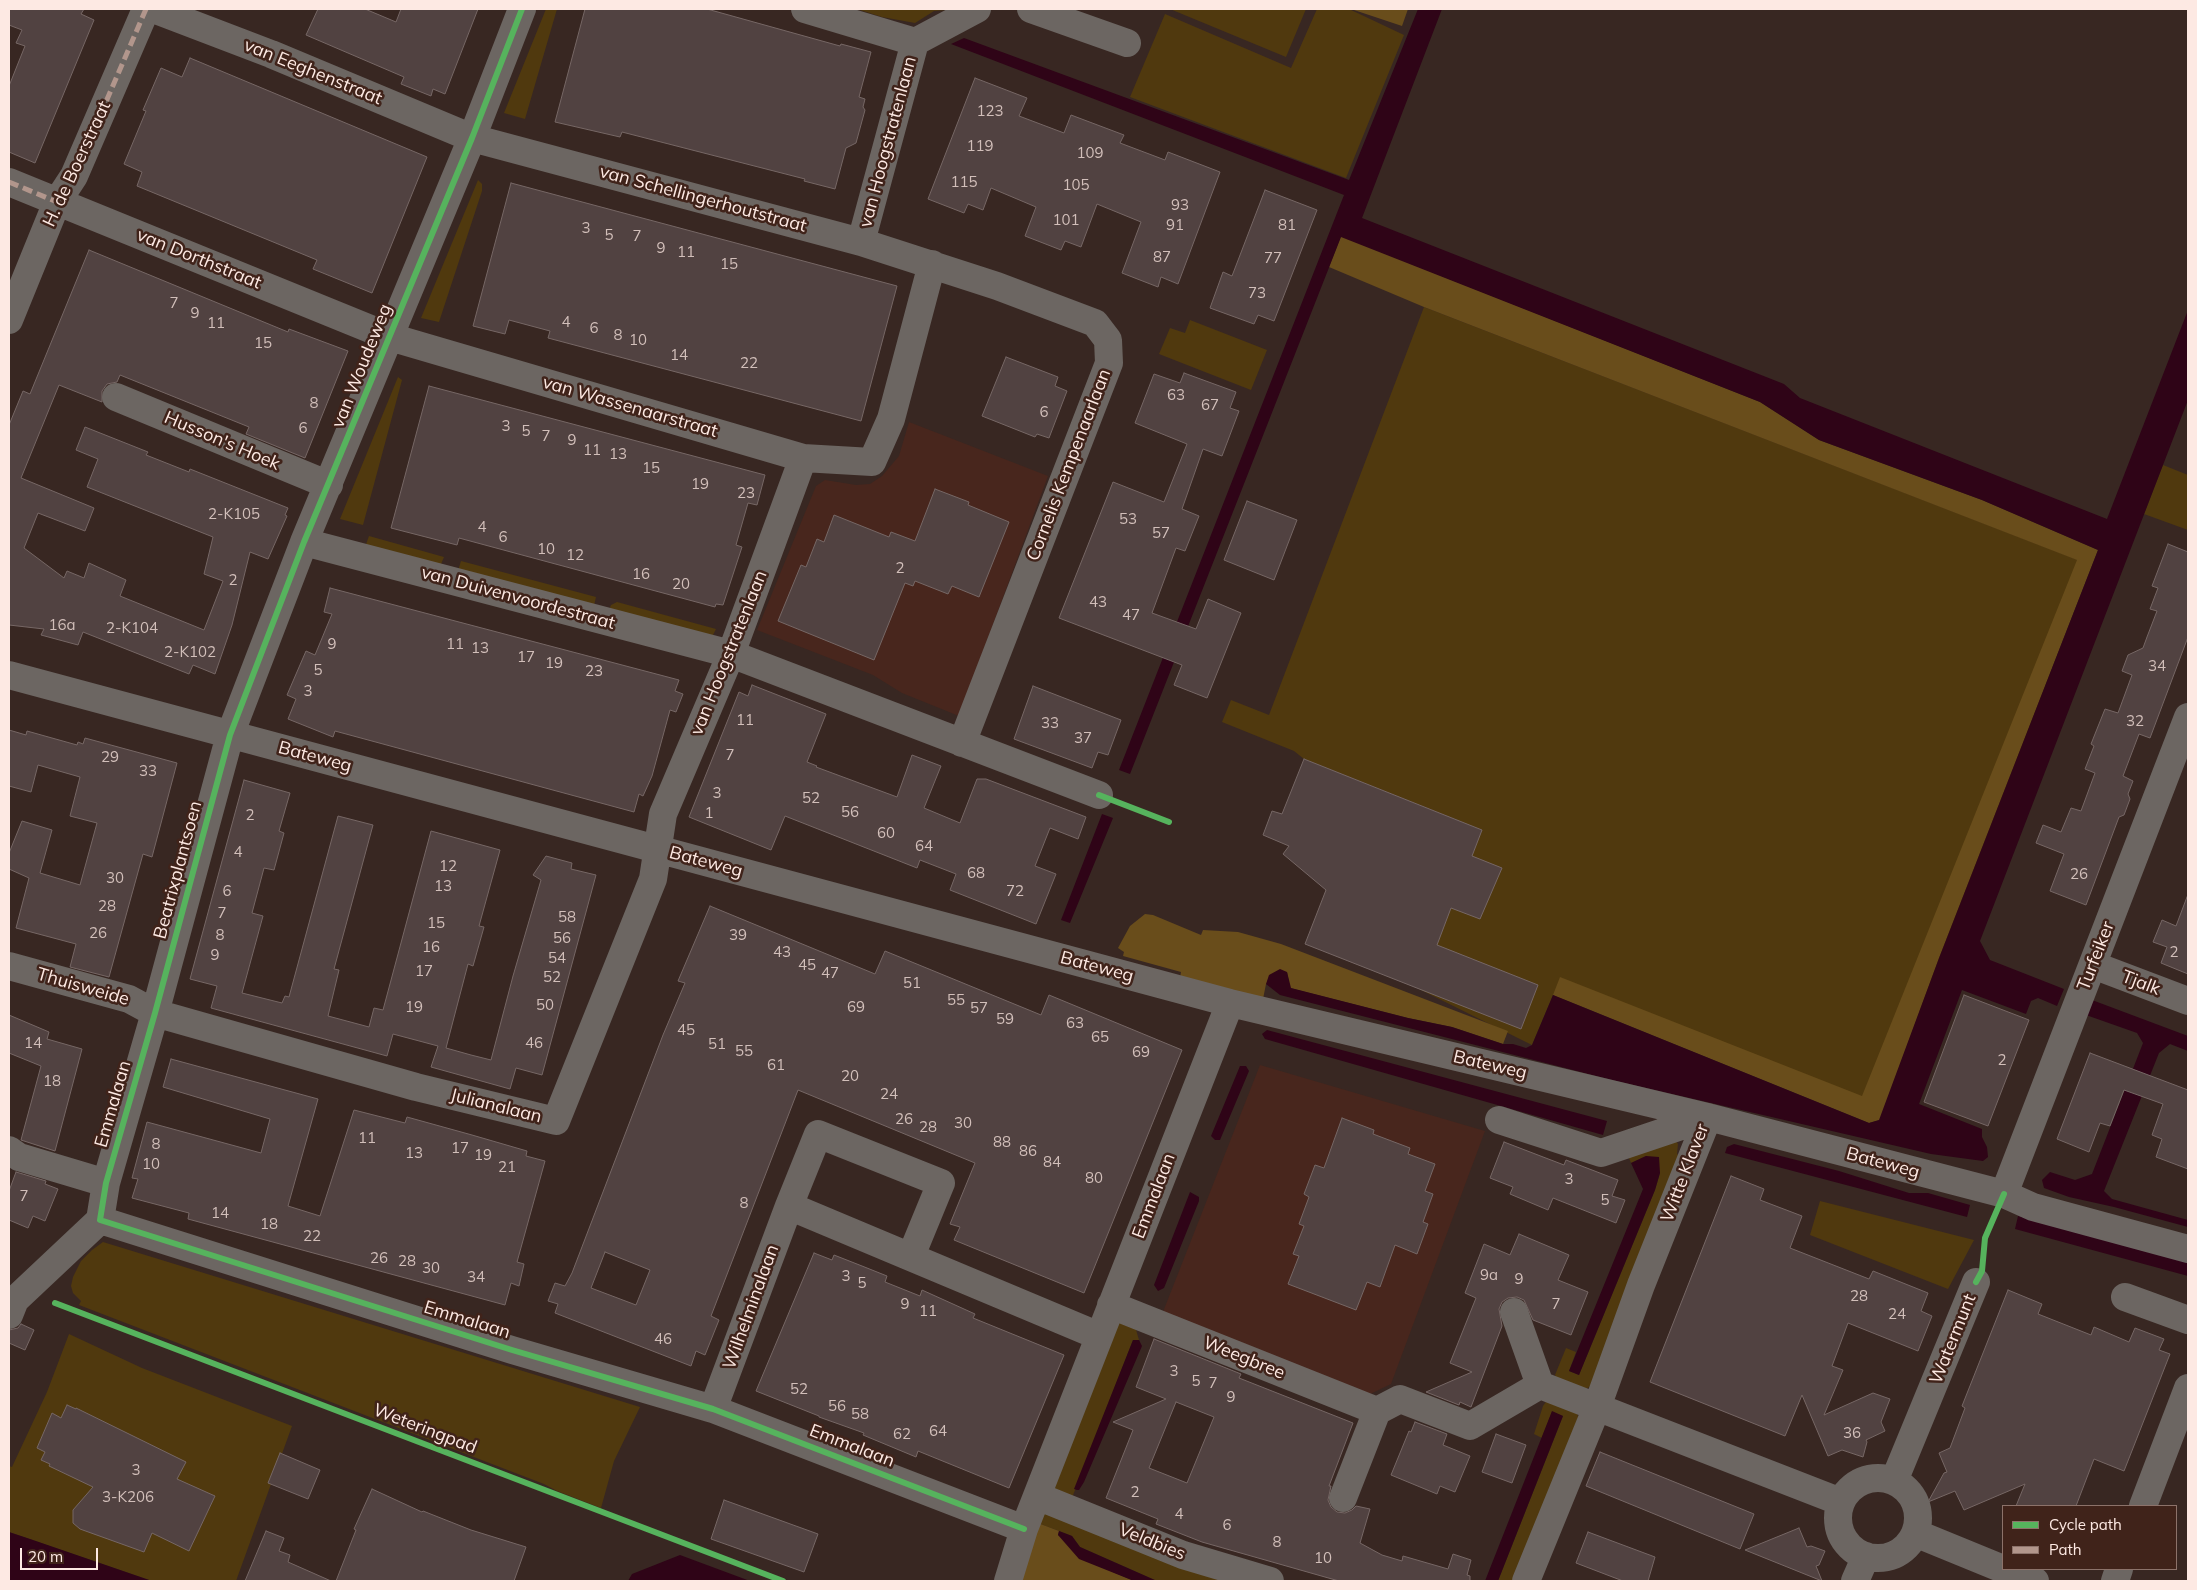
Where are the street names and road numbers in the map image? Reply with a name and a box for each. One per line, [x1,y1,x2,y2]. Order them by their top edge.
street label: van Eeghenstraat [241,34,385,110]
street label: van Hoogstratenlaan [855,54,921,230]
street label: H. de Boerstraat [38,98,116,230]
street label: van Schellingerhoutstraat [597,161,809,237]
street label: van Dorthstraat [134,224,264,294]
street label: van Woudeweg [327,301,397,431]
street label: Cornelis Kempenaarlaan [1022,366,1116,564]
street label: van Wassenaarstraat [540,372,720,442]
street label: Husson's Hoek [161,407,283,475]
street label: van Duivenvoordestraat [419,562,617,634]
street label: van Hoogstratenlaan [686,567,772,739]
street label: Bateweg [276,737,354,777]
street label: Beatrixplantsoen [149,799,207,941]
street label: Bateweg [667,842,745,882]
street label: Turfeiker [2073,918,2119,994]
street label: Bateweg [1058,947,1136,987]
street label: Thuisweide [34,964,132,1010]
street label: Tjalk [2119,966,2163,1000]
street label: Bateweg [1451,1046,1529,1084]
street label: Emmalaan [90,1058,136,1150]
street label: Julianalaan [448,1084,544,1128]
street label: Witte Klaver [1656,1121,1714,1225]
street label: Bateweg [1844,1143,1922,1183]
street label: Emmalaan [1128,1150,1180,1242]
street label: Wilhelminalaan [718,1242,784,1372]
street label: Watermunt [1925,1291,1981,1387]
street label: Emmalaan [421,1297,513,1343]
street label: Weegbree [1200,1332,1288,1384]
street label: Weteringpad [370,1399,480,1459]
street label: Emmalaan [806,1420,898,1472]
street label: Veldbies [1115,1519,1189,1565]

